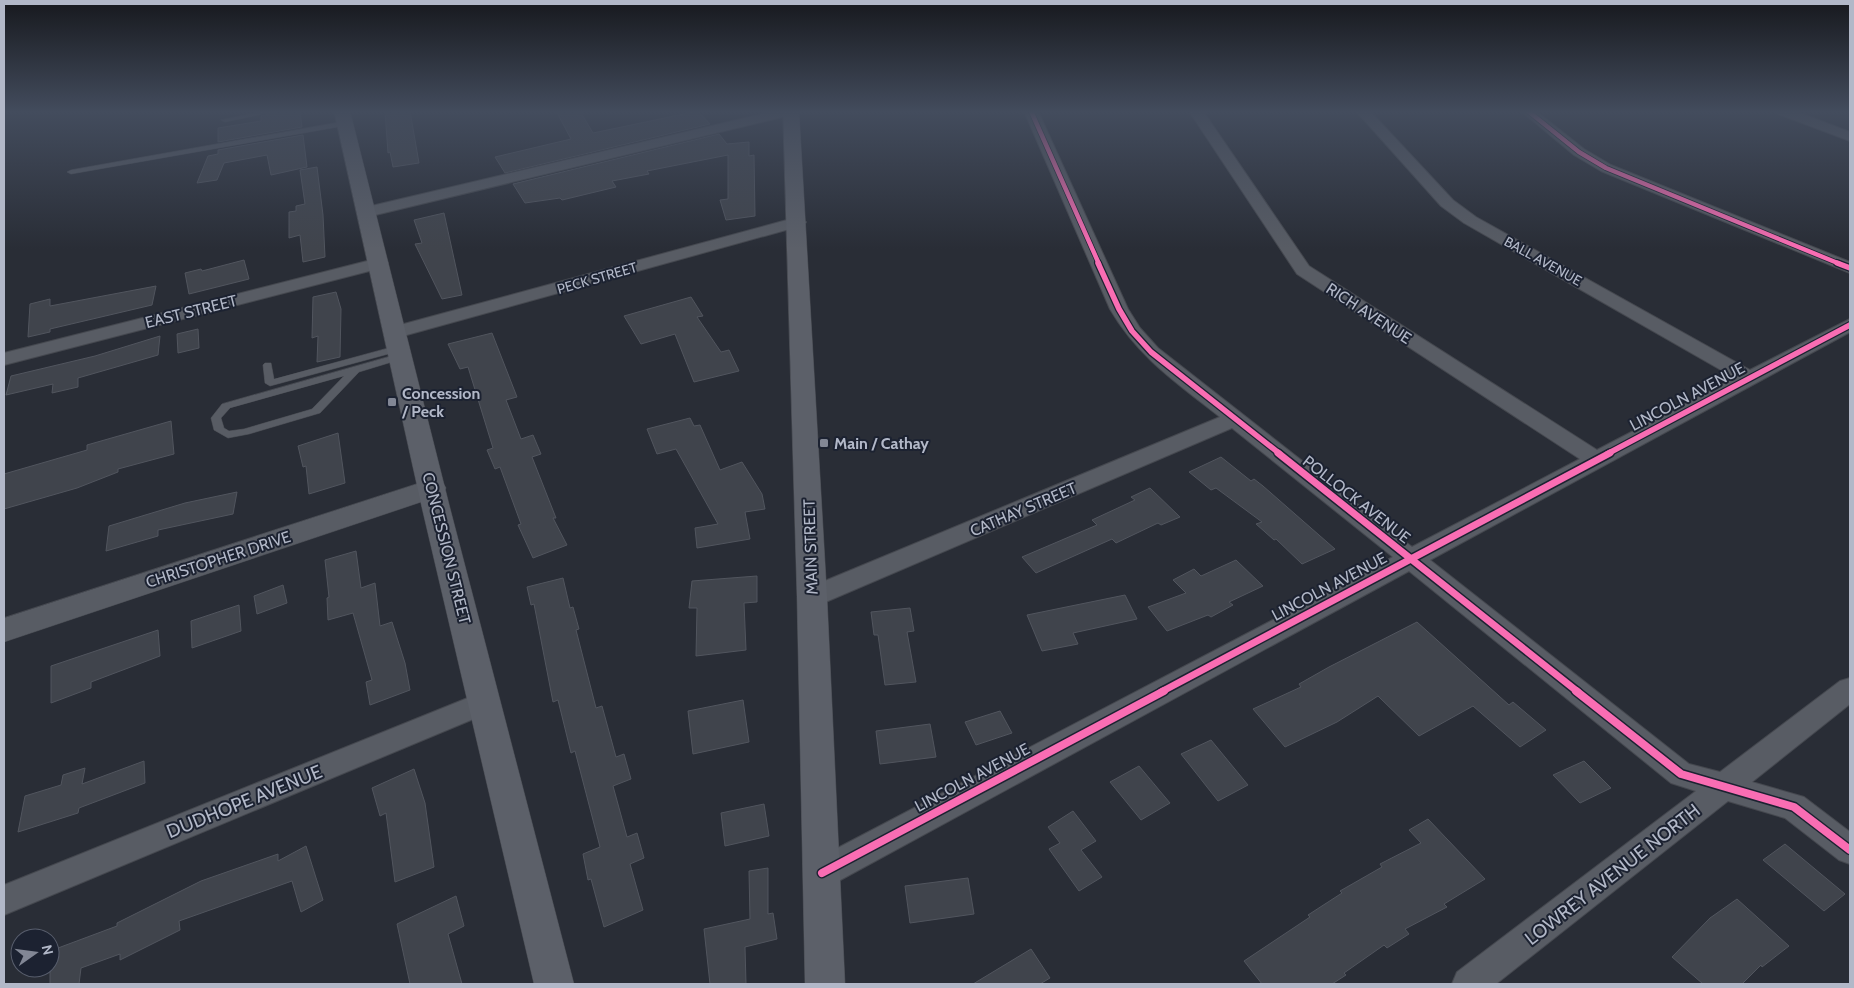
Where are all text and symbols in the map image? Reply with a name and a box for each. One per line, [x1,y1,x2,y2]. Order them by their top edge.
street label: BALL AVENUE [1501,232,1585,290]
street label: PECK STREET [555,258,640,298]
street label: RICH AVENUE [1323,279,1415,348]
street label: EAST STREET [143,291,239,332]
street label: LINCOLN AVENUE [1626,358,1748,435]
place label: Concession / Peck [401,384,480,421]
marker: Concession / Peck [386,396,398,408]
place label: Main / Cathay [834,434,929,453]
marker: Main / Cathay [818,437,830,449]
street label: POLLOCK AVENUE [1299,451,1414,547]
street label: CONCESSION STREET [418,470,475,626]
street label: CATHAY STREET [967,478,1080,540]
street label: MAIN STREET [799,498,822,595]
street label: CHRISTOPHER DRIVE [143,527,293,592]
street label: LINCOLN AVENUE [1268,548,1390,625]
street label: LINCOLN AVENUE [911,739,1033,816]
street label: DUDHOPE AVENUE [163,760,325,843]
street label: LOWREY AVENUE NORTH [1520,799,1705,950]
north arrow [10,928,60,978]
text: N [38,943,58,957]

